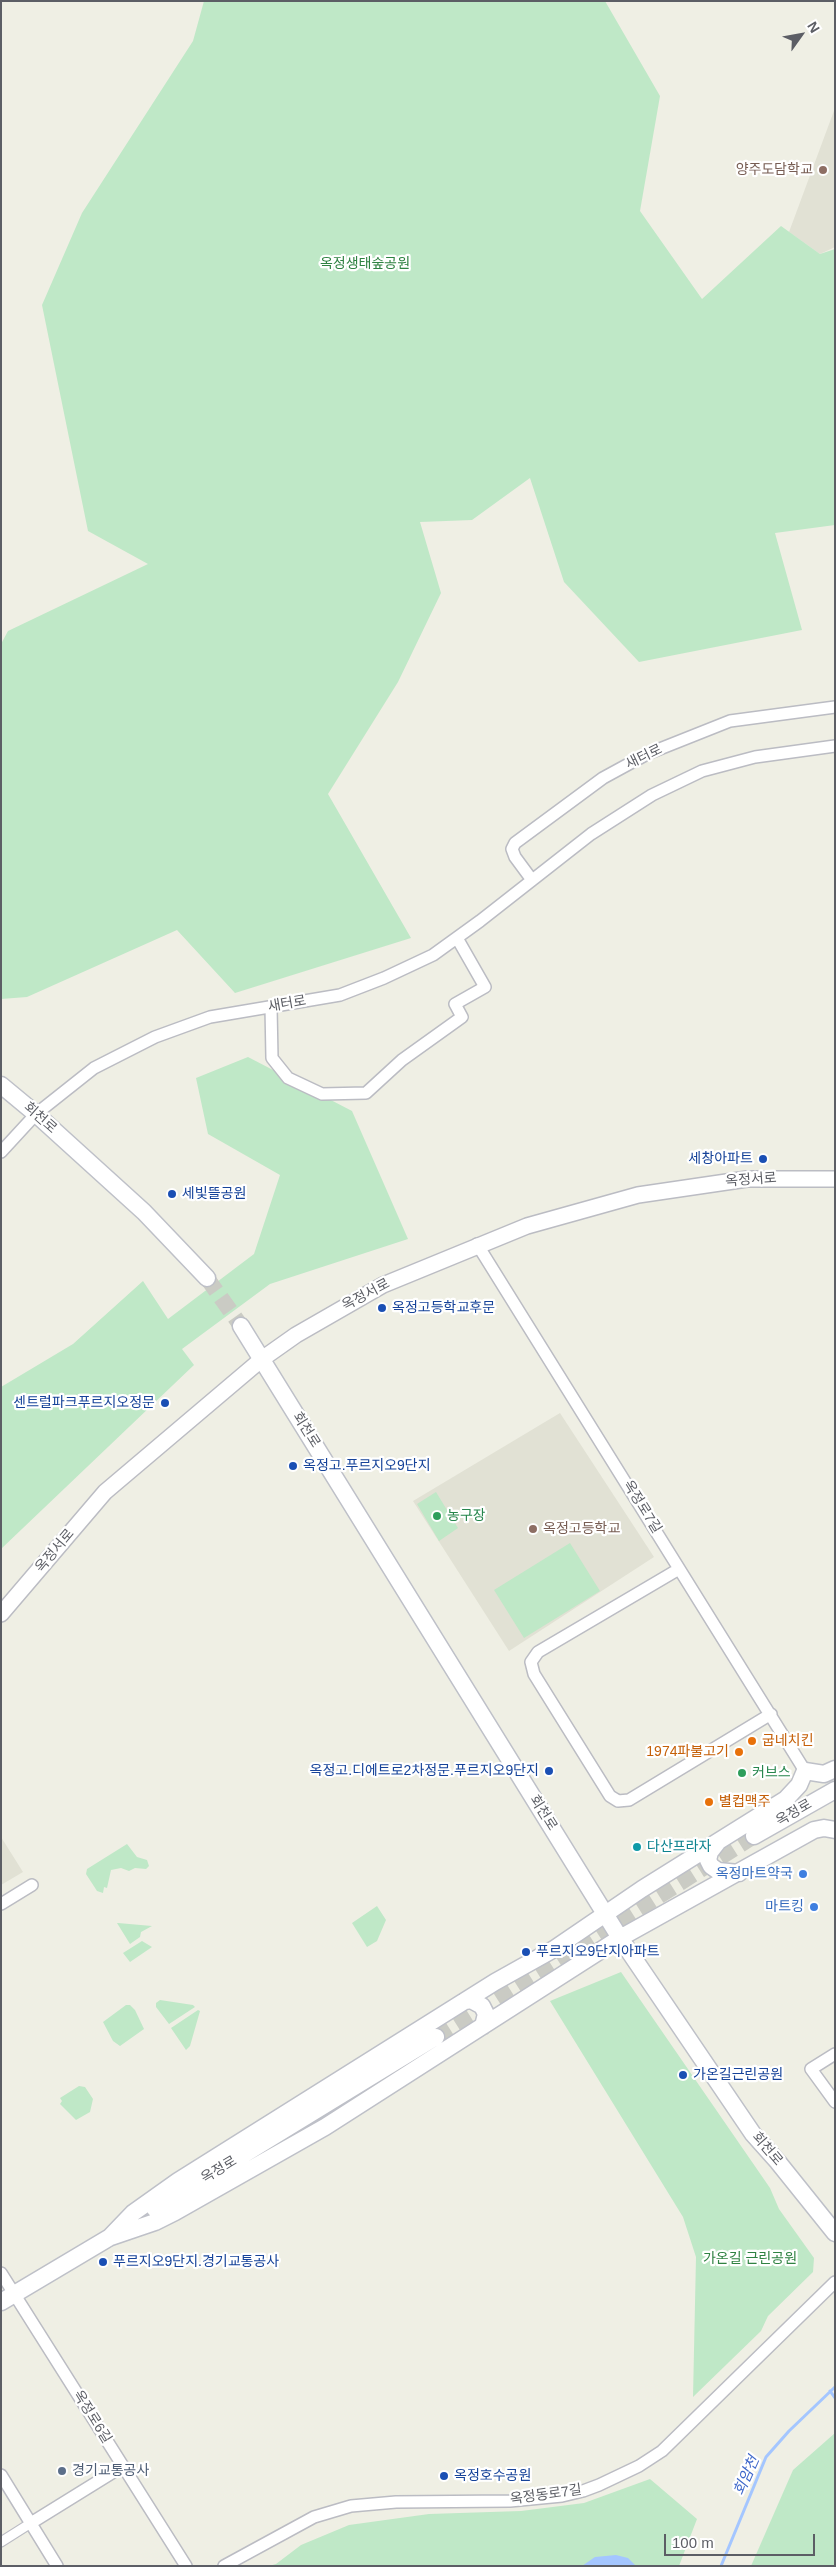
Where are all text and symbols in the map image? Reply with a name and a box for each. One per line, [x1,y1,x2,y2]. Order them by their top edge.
north arrow [776,10,826,60]
text: N [804,19,823,36]
place label: 양주도담학교 [736,162,813,178]
marker: 양주도담학교 [817,164,829,176]
park label: 옥정생태숲공원 [320,256,410,272]
street label: 새터로 [623,741,665,773]
street label: 새터로 [267,992,307,1016]
street label: 회천로 [20,1099,60,1137]
place label: 세창아파트 [689,1151,753,1167]
marker: 세창아파트 [757,1153,769,1165]
street label: 옥정서로 [725,1170,777,1190]
place label: 세빛뜰공원 [182,1186,246,1202]
marker: 세빛뜰공원 [166,1188,178,1200]
street label: 옥정서로 [339,1275,393,1315]
place label: 옥정고등학교후문 [392,1300,495,1316]
marker: 옥정고등학교후문 [376,1302,388,1314]
place label: 센트럴파크푸르지오정문 [13,1395,155,1411]
marker: 센트럴파크푸르지오정문 [159,1397,171,1409]
street label: 회천로 [289,1409,323,1451]
place label: 옥정고.푸르지오9단지 [303,1458,431,1474]
marker: 옥정고.푸르지오9단지 [287,1460,299,1472]
street label: 옥정로7길 [619,1477,665,1537]
place label: 농구장 [447,1508,486,1524]
marker: 농구장 [431,1510,443,1522]
place label: 옥정고등학교 [543,1521,620,1537]
marker: 옥정고등학교 [527,1523,539,1535]
street label: 옥정서로 [32,1526,78,1576]
place label: 굽네치킨 [762,1733,814,1749]
marker: 굽네치킨 [746,1735,758,1747]
place label: 1974파불고기 [646,1744,729,1760]
marker: 1974파불고기 [733,1746,745,1758]
place label: 옥정고.디에트로2차정문.푸르지오9단지 [310,1763,539,1779]
marker: 옥정고.디에트로2차정문.푸르지오9단지 [543,1765,555,1777]
place label: 커브스 [752,1765,791,1781]
marker: 커브스 [736,1767,748,1779]
street label: 회천로 [526,1792,560,1834]
place label: 별컵맥주 [719,1794,771,1810]
marker: 별컵맥주 [703,1796,715,1808]
street label: 옥정로 [773,1796,815,1830]
place label: 다산프라자 [647,1839,711,1855]
marker: 다산프라자 [631,1841,643,1853]
place label: 옥정마트약국 [716,1866,793,1882]
marker: 옥정마트약국 [797,1868,809,1880]
place label: 마트킹 [765,1899,804,1915]
marker: 마트킹 [808,1901,820,1913]
place label: 푸르지오9단지아파트 [536,1944,660,1960]
marker: 푸르지오9단지아파트 [520,1946,532,1958]
place label: 가온길근린공원 [693,2067,783,2083]
marker: 가온길근린공원 [677,2069,689,2081]
street label: 회천로 [748,2129,786,2169]
street label: 옥정로 [198,2153,240,2187]
park label: 가온길 근린공원 [703,2251,797,2267]
place label: 푸르지오9단지.경기교통공사 [113,2254,279,2270]
marker: 푸르지오9단지.경기교통공사 [97,2256,109,2268]
street label: 옥정로6길 [69,2387,115,2447]
water label: 회암천 [730,2453,764,2499]
place label: 경기교통공사 [72,2463,149,2479]
marker: 경기교통공사 [56,2465,68,2477]
place label: 옥정호수공원 [454,2468,531,2484]
marker: 옥정호수공원 [438,2470,450,2482]
street label: 옥정동로7길 [509,2482,583,2508]
scale bar [666,2524,817,2556]
text: 100 m [672,2534,714,2551]

